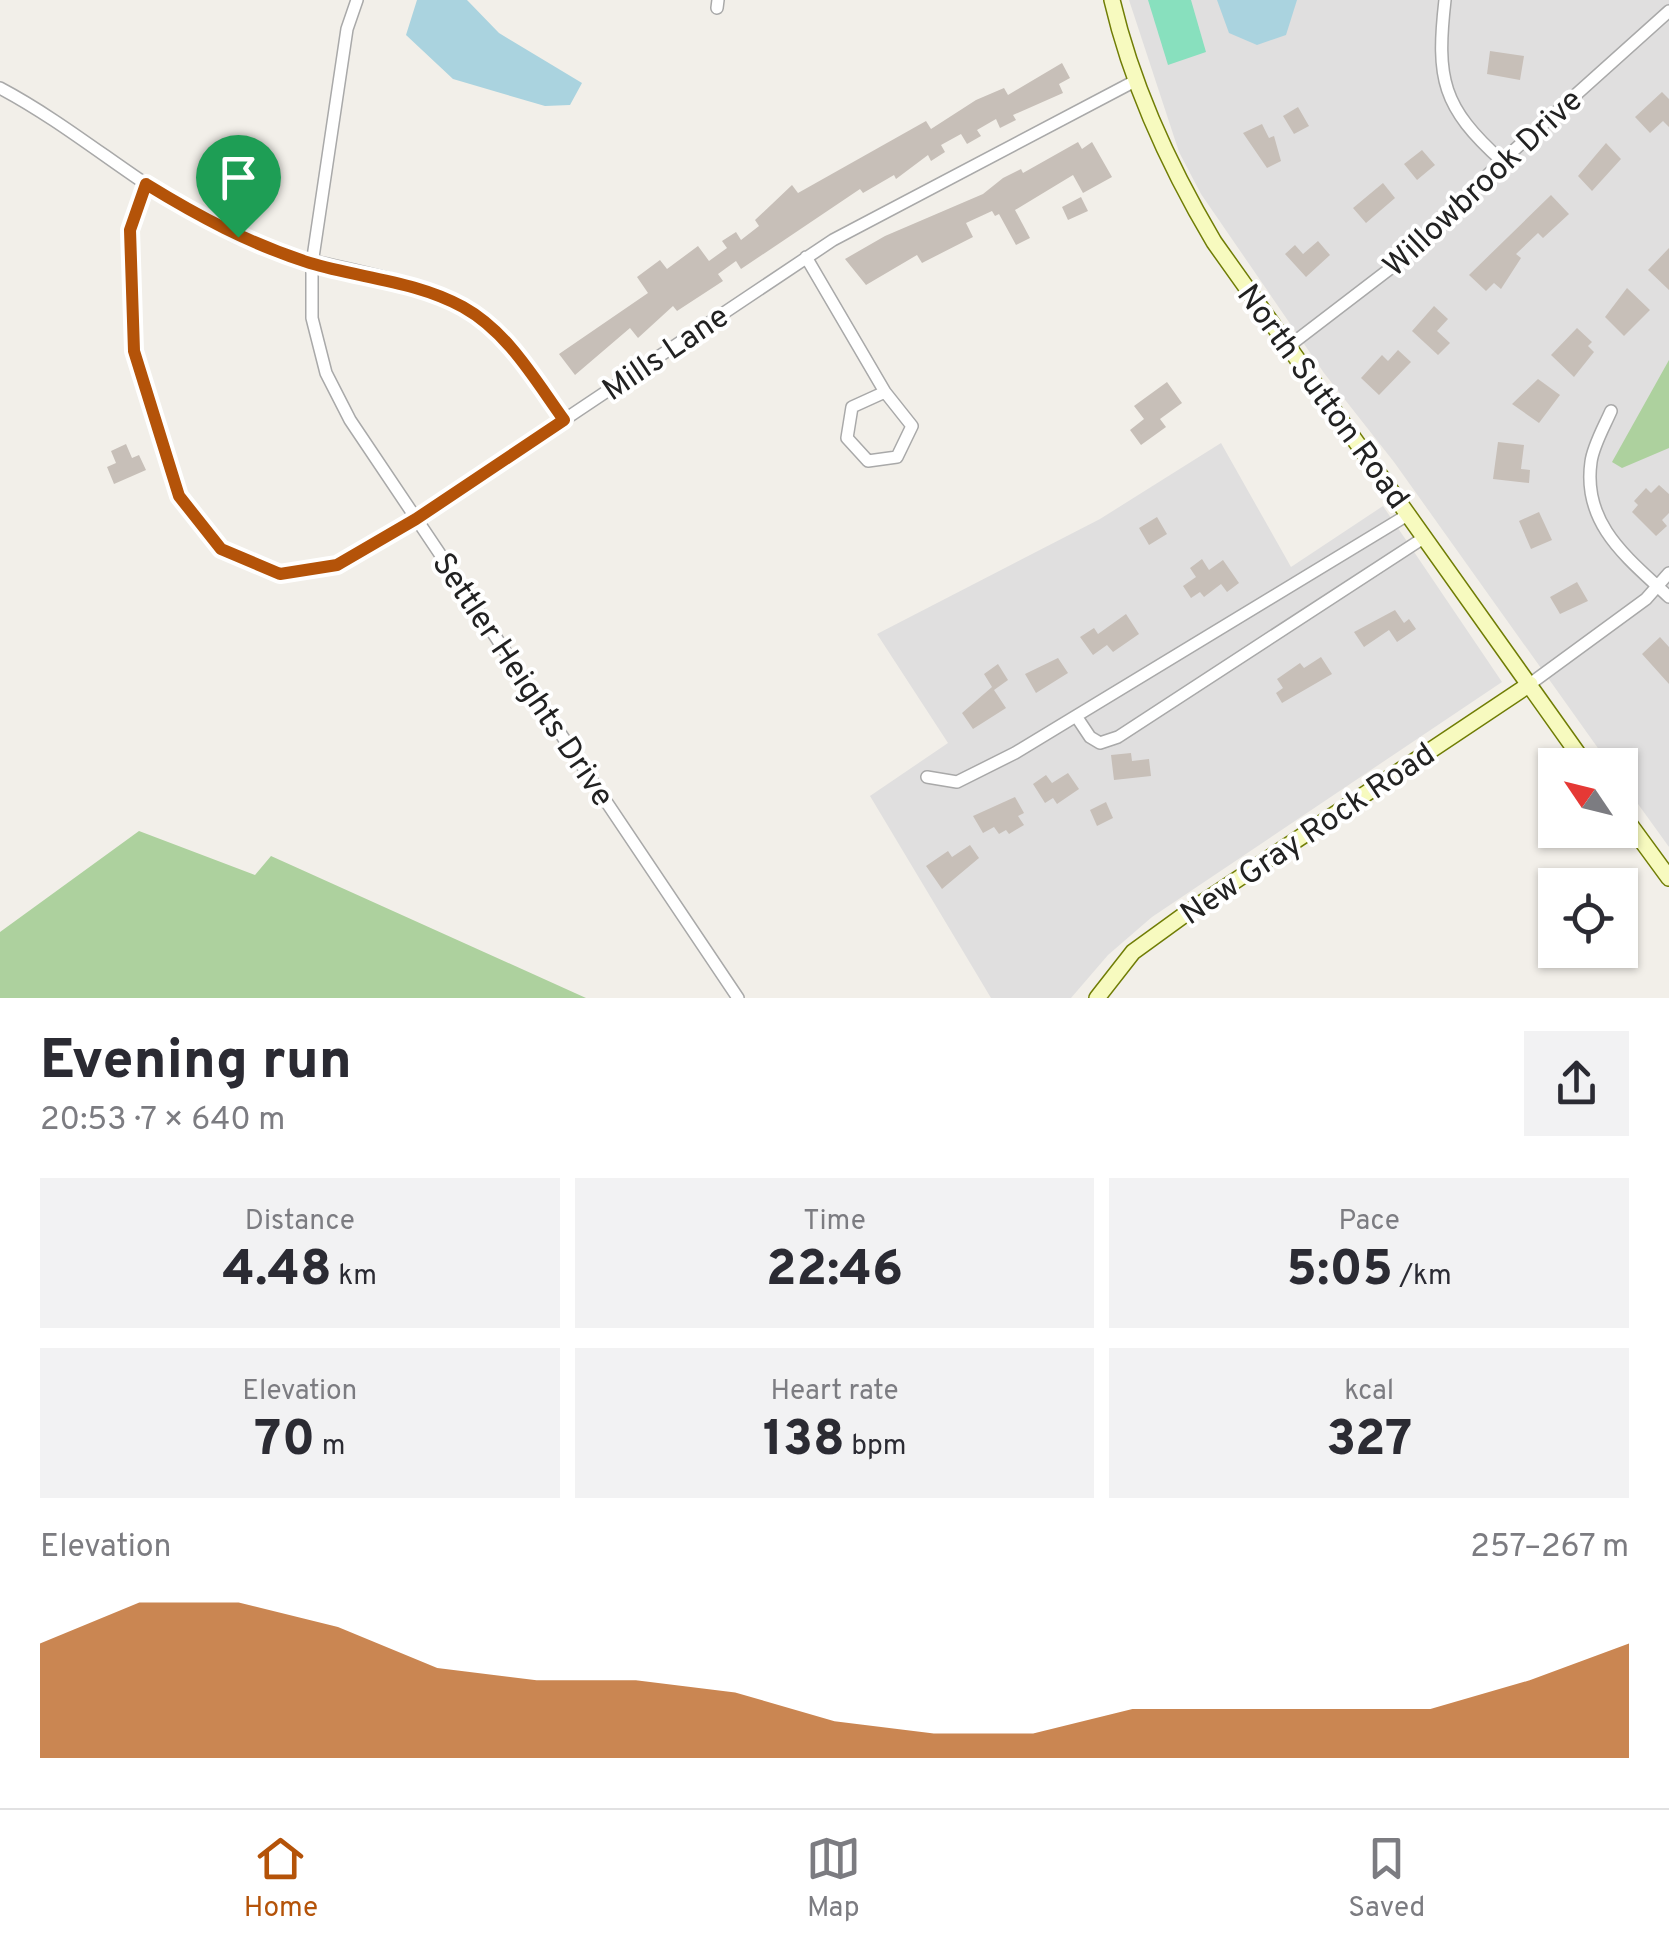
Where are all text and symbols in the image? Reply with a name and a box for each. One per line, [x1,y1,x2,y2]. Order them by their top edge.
street label: Willowbrook Drive [1376,82,1592,287]
pin [196,135,281,238]
icon: arrive [211,150,266,205]
street label: North Sutton Road [1227,278,1417,518]
street label: Mills Lane [596,298,738,411]
street label: Settler Heights Drive [422,546,621,815]
street label: New Gray Rock Road [1174,735,1444,936]
north arrow [1538,748,1638,848]
map controls [1538,748,1638,968]
button: locate [1538,868,1638,968]
text: Evening run [40,1028,352,1098]
button: share [1524,1031,1629,1136]
text: 20:53 · 7 × 640 m [40,1101,285,1141]
text: Distance [245,1204,355,1240]
text: Time [803,1204,866,1240]
text: Pace [1338,1204,1400,1240]
text: 4.48 [223,1240,332,1303]
text: 22:46 [766,1240,903,1303]
text: 5:05 [1287,1240,1393,1303]
text: km [332,1259,377,1295]
text: /km [1393,1259,1452,1295]
text: Elevation [242,1374,357,1410]
text: Heart rate [770,1374,899,1410]
text: kcal [1344,1374,1394,1410]
text: 70 [254,1410,315,1473]
text: 138 [763,1410,845,1473]
text: 327 [1326,1410,1412,1473]
text: m [315,1429,345,1465]
text: bpm [845,1429,906,1465]
text: Elevation [40,1528,172,1568]
text: 257–267 m [1470,1528,1629,1568]
tab: Home [244,1831,318,1927]
tab: Map [806,1831,861,1927]
tab: Saved [1348,1831,1425,1927]

